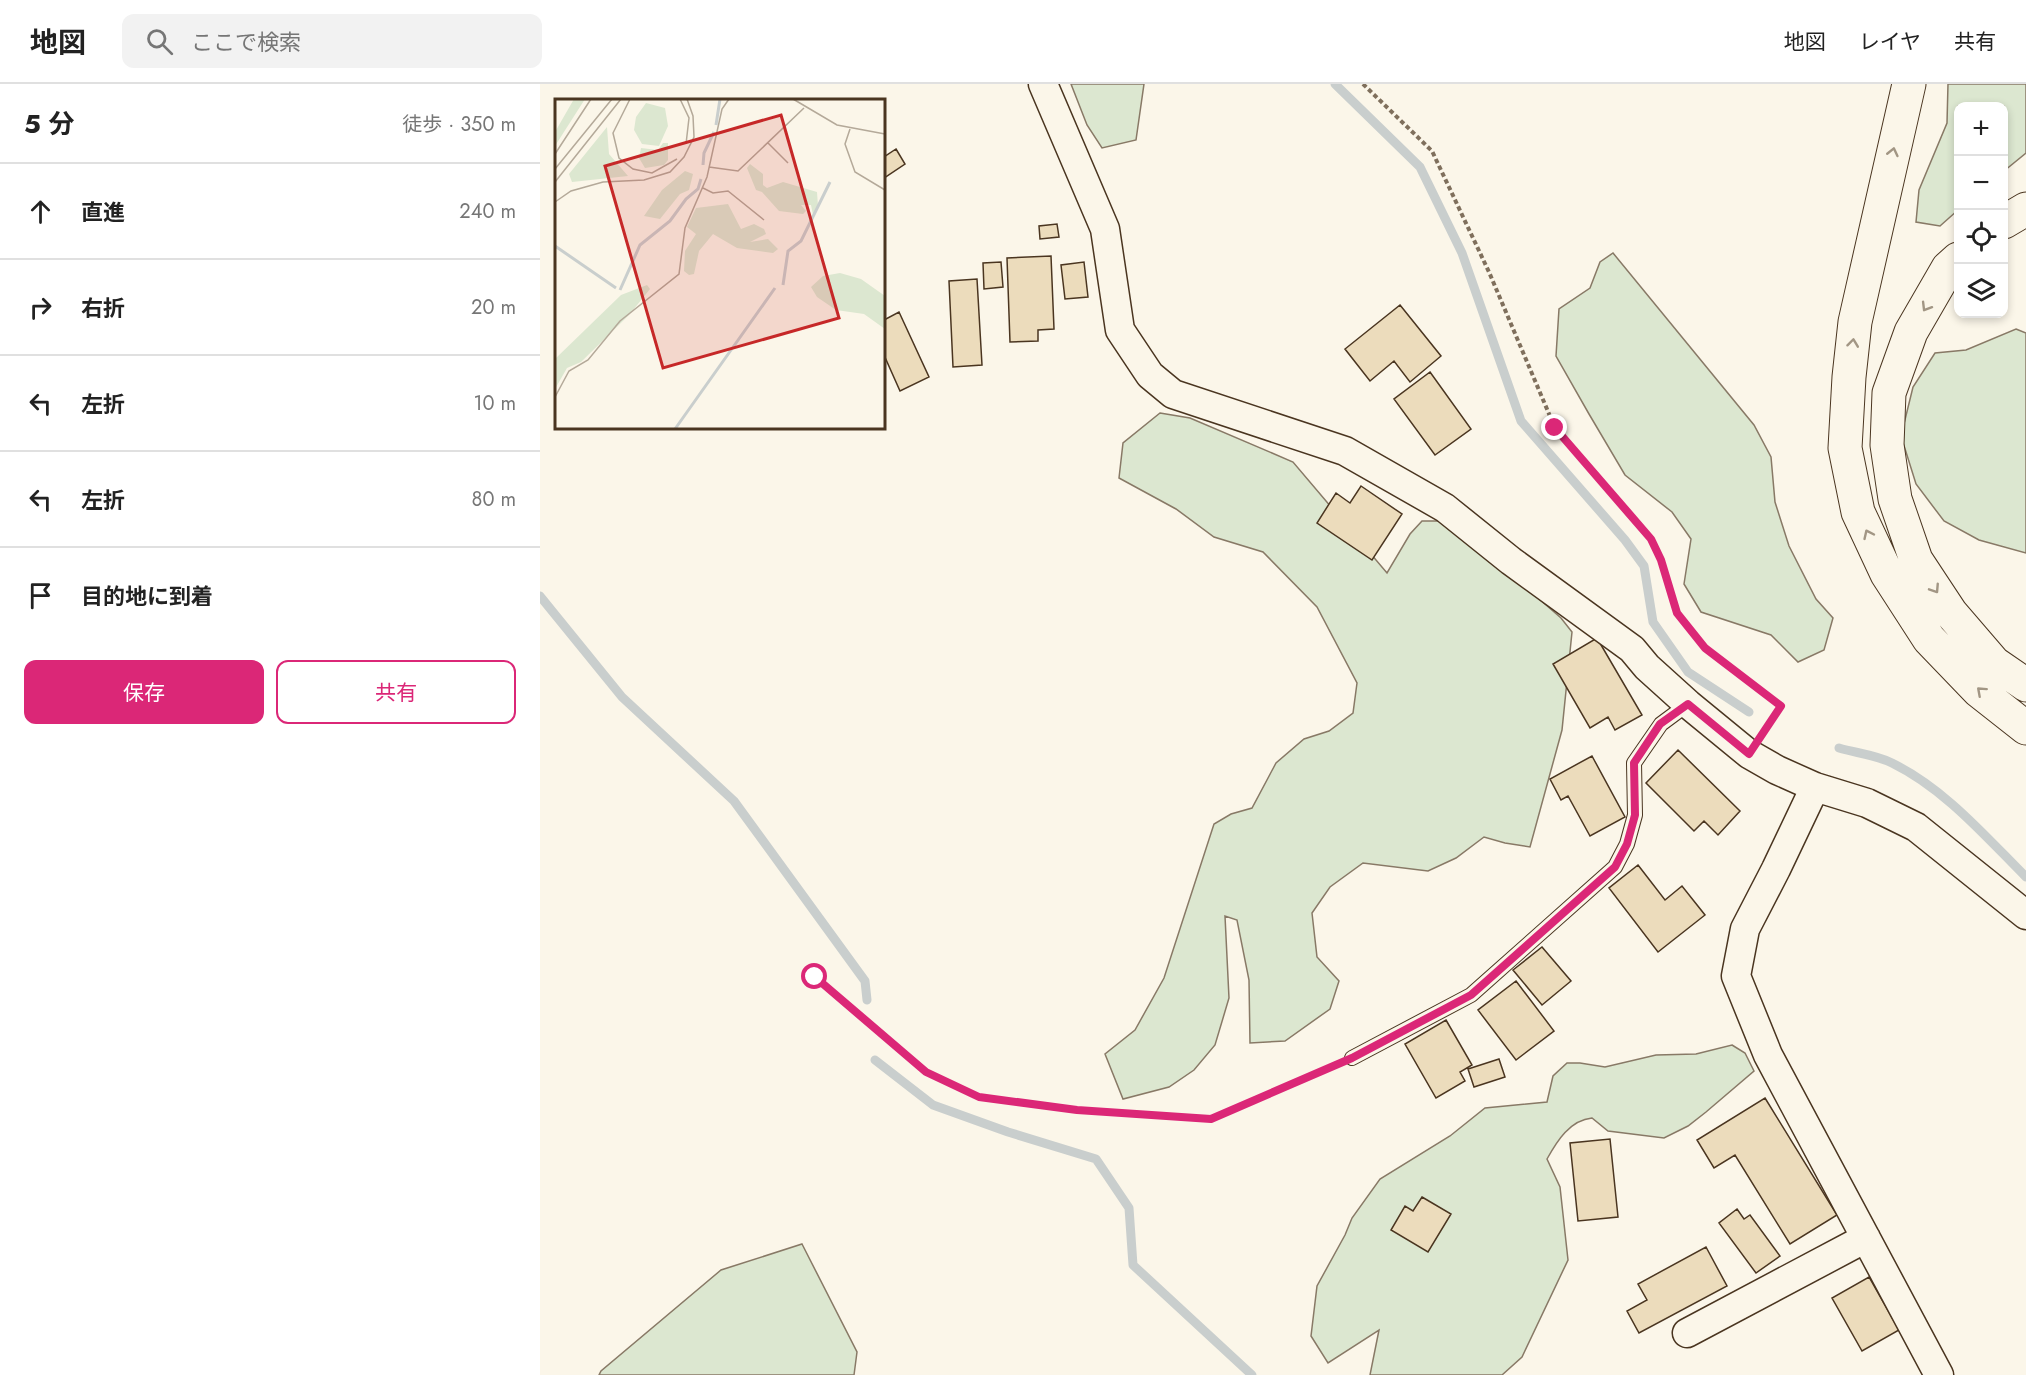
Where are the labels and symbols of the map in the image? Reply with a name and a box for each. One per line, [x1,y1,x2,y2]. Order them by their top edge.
inset map [555,99,885,429]
one-way arrow [1886,148,1899,158]
one-way arrow [1921,301,1933,311]
one-way arrow [1846,338,1859,348]
route end [1541,414,1567,440]
one-way arrow [1864,530,1876,541]
one-way arrow [1928,582,1939,593]
one-way arrow [1977,687,1987,698]
route start [801,963,827,989]

